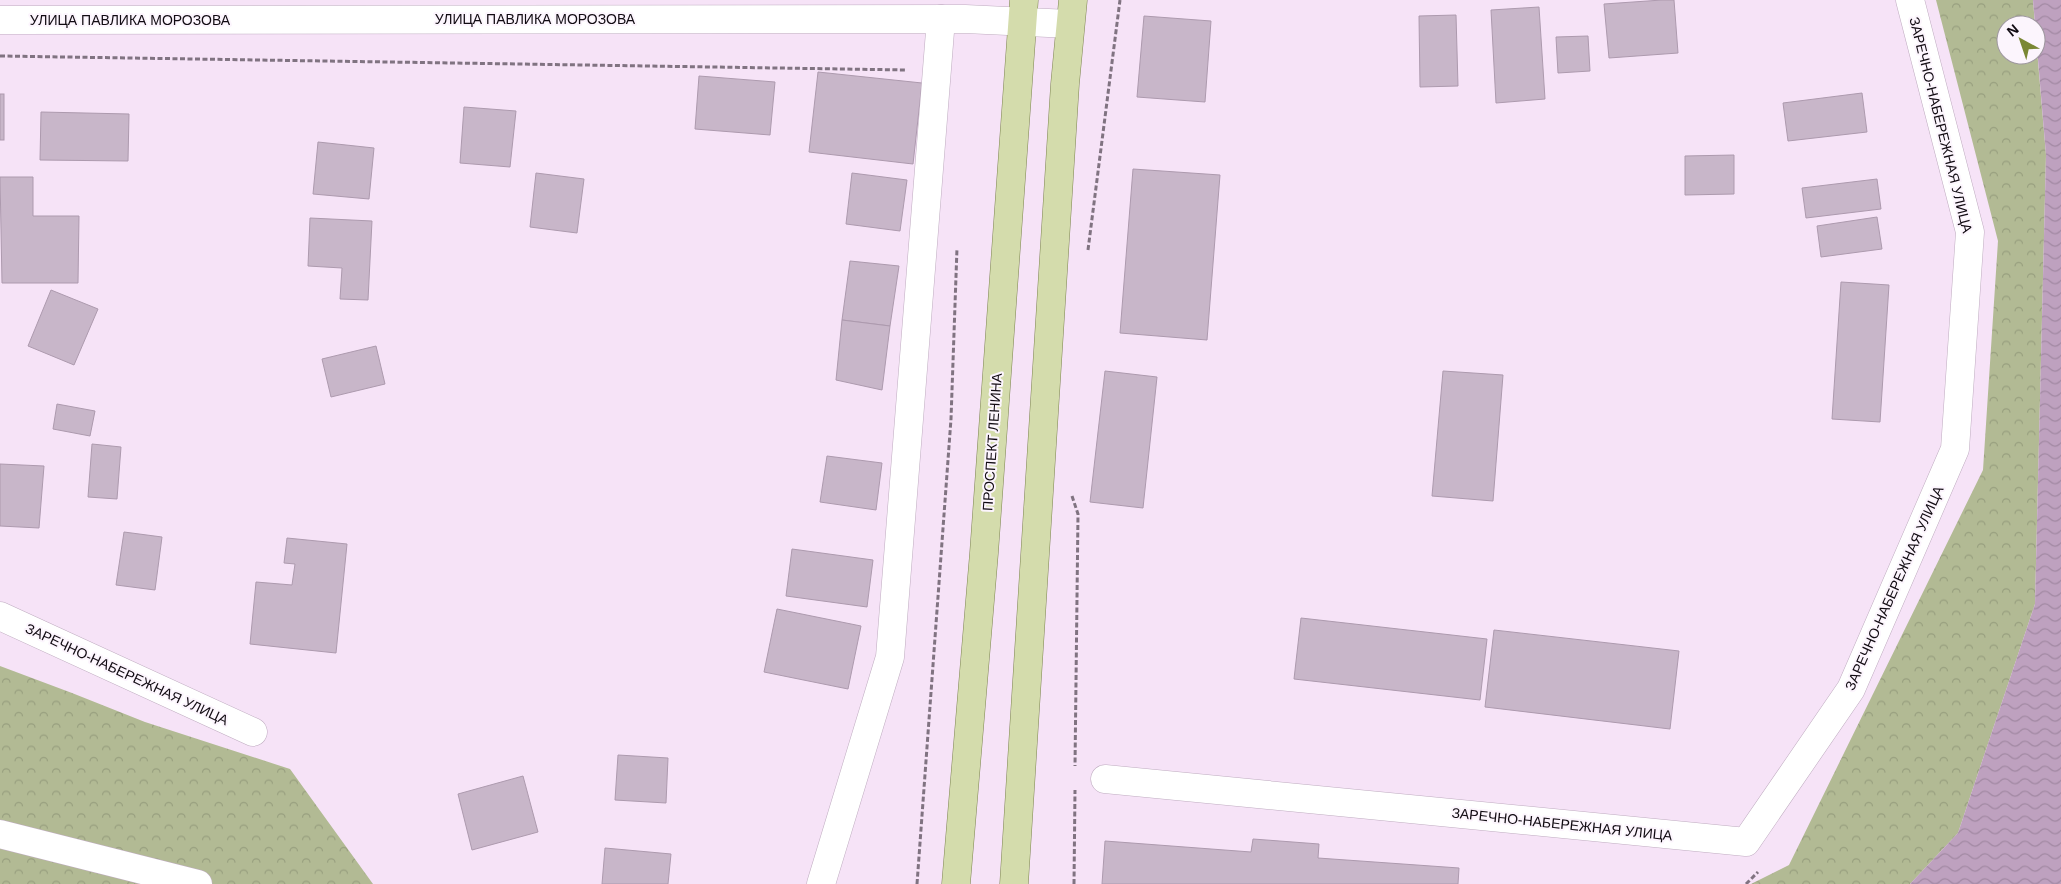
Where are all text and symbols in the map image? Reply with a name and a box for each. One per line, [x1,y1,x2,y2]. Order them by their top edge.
street label: УЛИЦА ПАВЛИКА МОРОЗОВА [435,11,636,27]
street label: УЛИЦА ПАВЛИКА МОРОЗОВА [30,12,231,28]
street label: ЗАРЕЧНО-НАБЕРЕЖНАЯ УЛИЦА [1906,15,1976,235]
north arrow [1996,15,2046,65]
text: N [2004,21,2022,39]
street label: ПРОСПЕКТ ЛЕНИНА [979,372,1005,512]
street label: ЗАРЕЧНО-НАБЕРЕЖНАЯ УЛИЦА [1842,483,1947,693]
street label: ЗАРЕЧНО-НАБЕРЕЖНАЯ УЛИЦА [23,620,232,728]
street label: ЗАРЕЧНО-НАБЕРЕЖНАЯ УЛИЦА [1451,804,1674,844]

